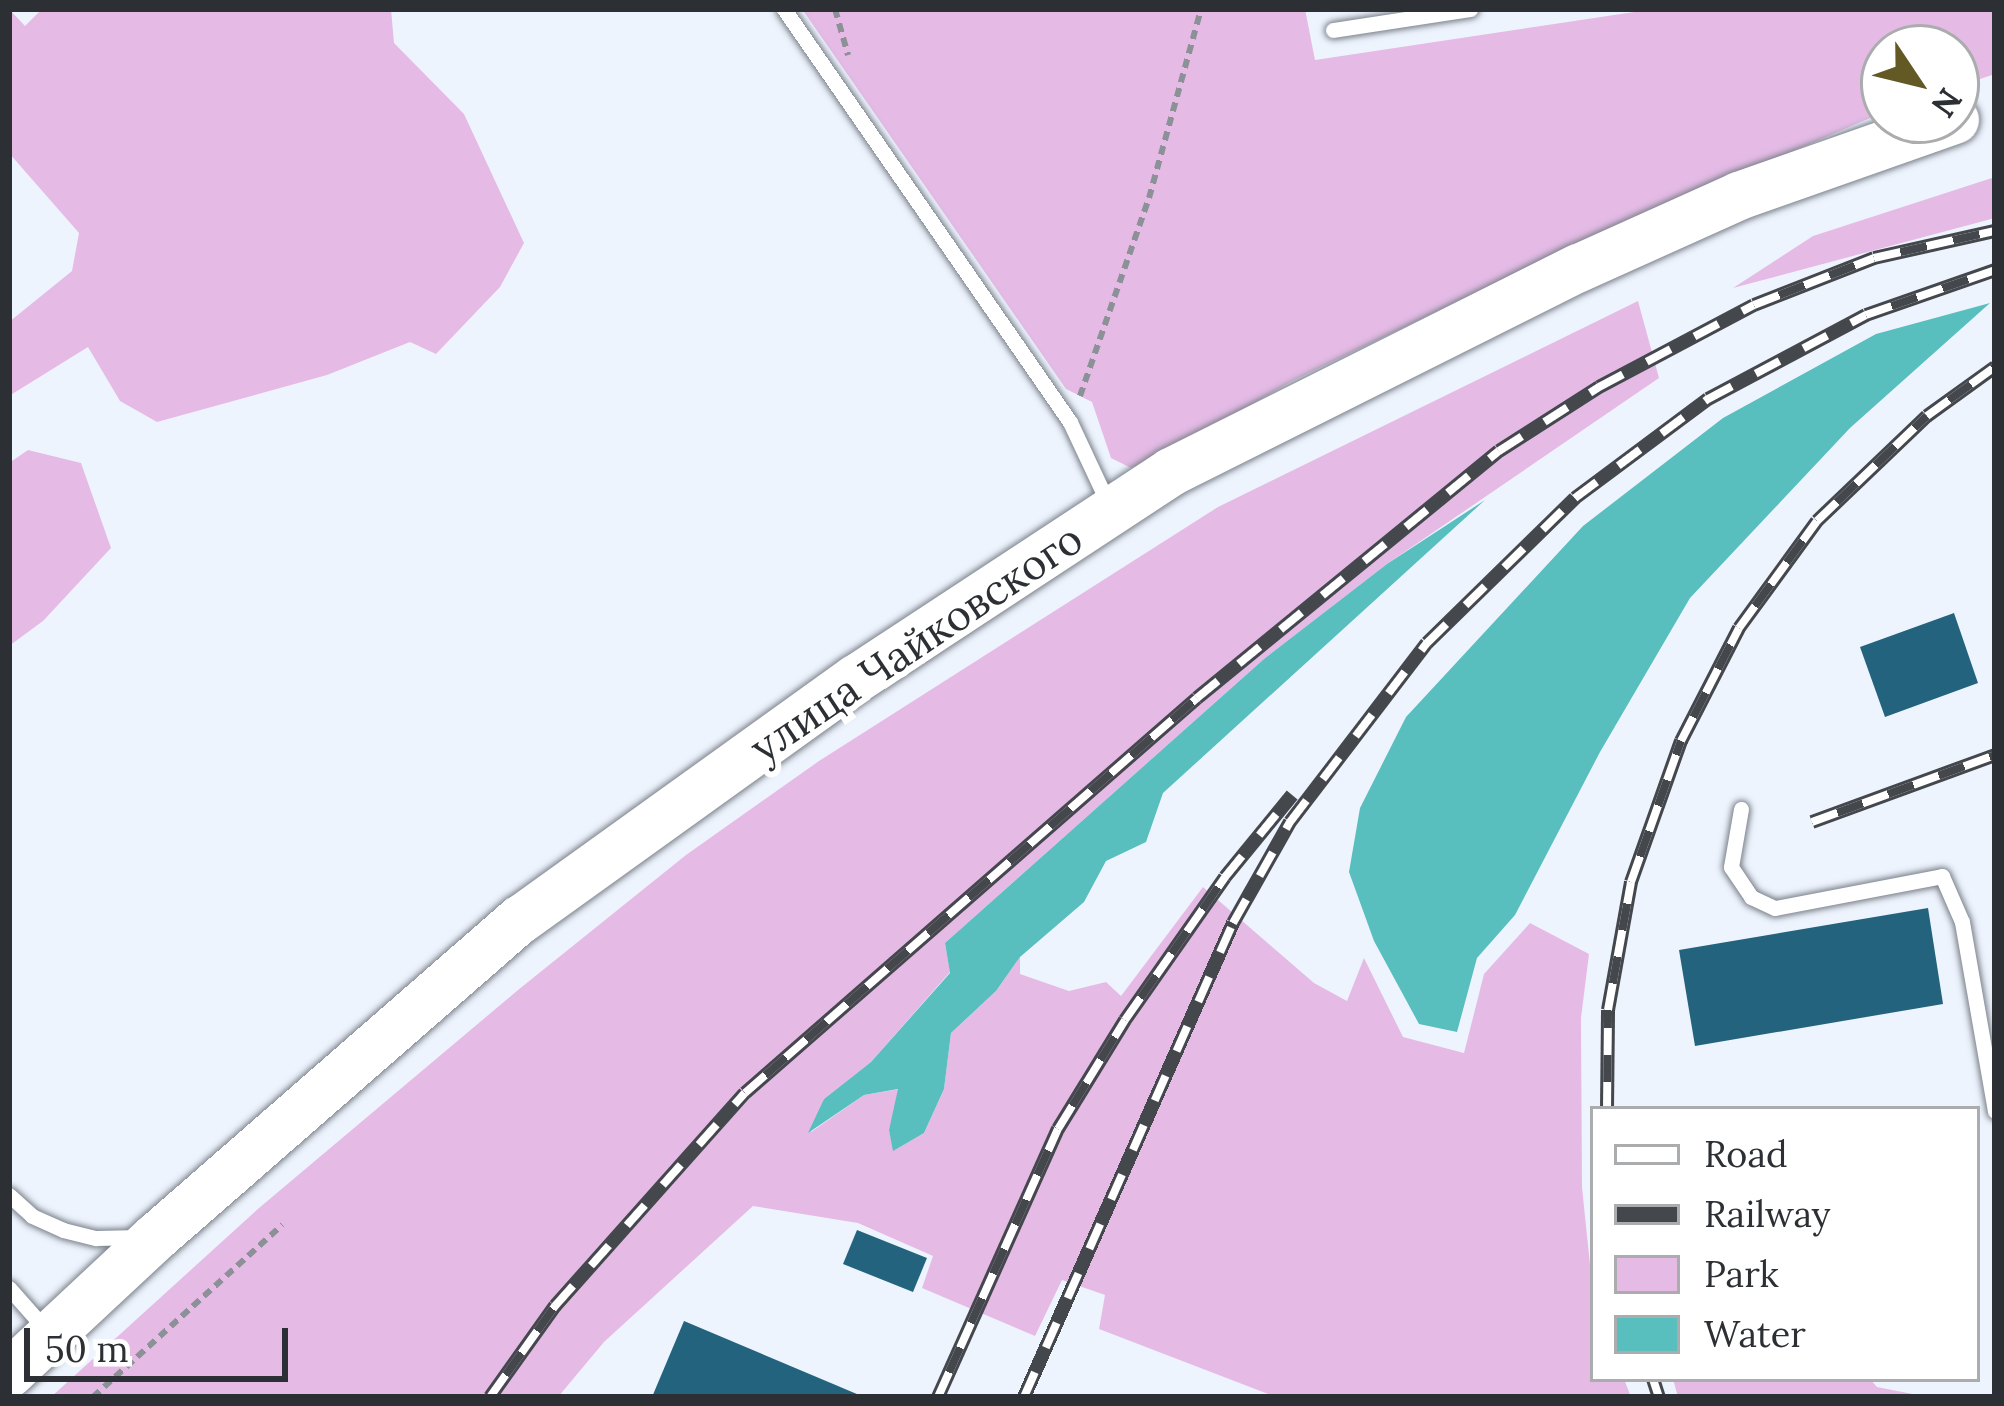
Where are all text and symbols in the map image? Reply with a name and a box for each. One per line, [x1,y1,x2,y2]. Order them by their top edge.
north arrow [1860,24,1980,144]
text: N [1923,80,1972,125]
street label: улица Чайковского [740,513,1092,773]
legend [1590,1106,1980,1382]
text: Road [1704,1131,1788,1177]
text: Railway [1704,1191,1831,1237]
text: Park [1704,1251,1779,1297]
scale bar [30,1304,294,1378]
text: Water [1704,1311,1806,1357]
text: 50 m [45,1326,129,1372]

